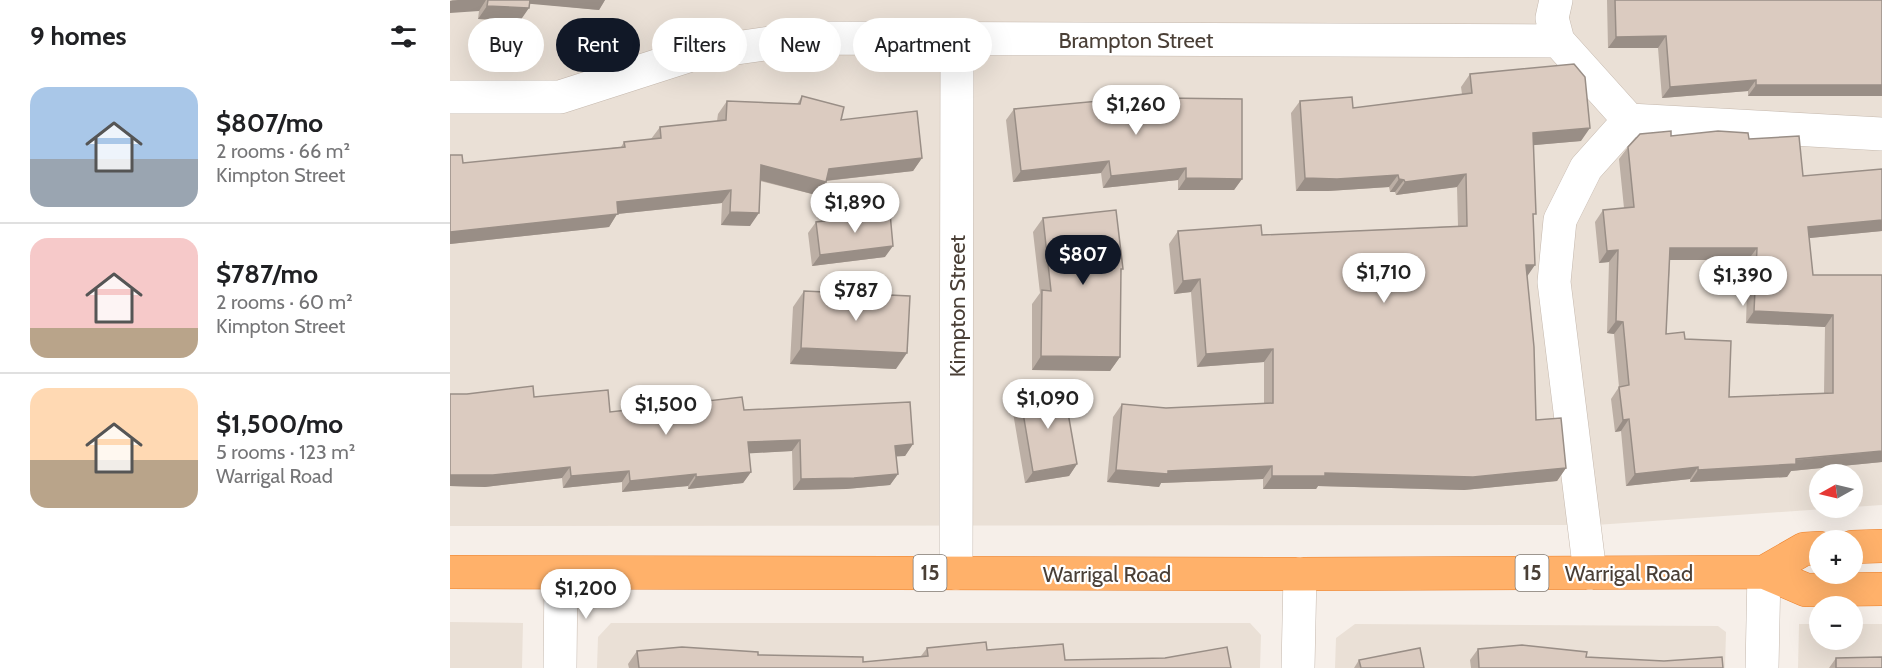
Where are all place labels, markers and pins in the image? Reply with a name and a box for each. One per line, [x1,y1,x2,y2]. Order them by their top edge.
pin: $1,260 [1087,85,1185,136]
pin: $1,890 [806,183,904,234]
pin: $807 [1047,235,1119,286]
pin: $1,710 [1335,253,1433,304]
pin: $1,390 [1694,256,1792,307]
pin: $787 [820,271,892,322]
pin: $1,090 [999,379,1097,430]
pin: $1,500 [617,385,715,436]
pin: $1,200 [537,569,635,620]

